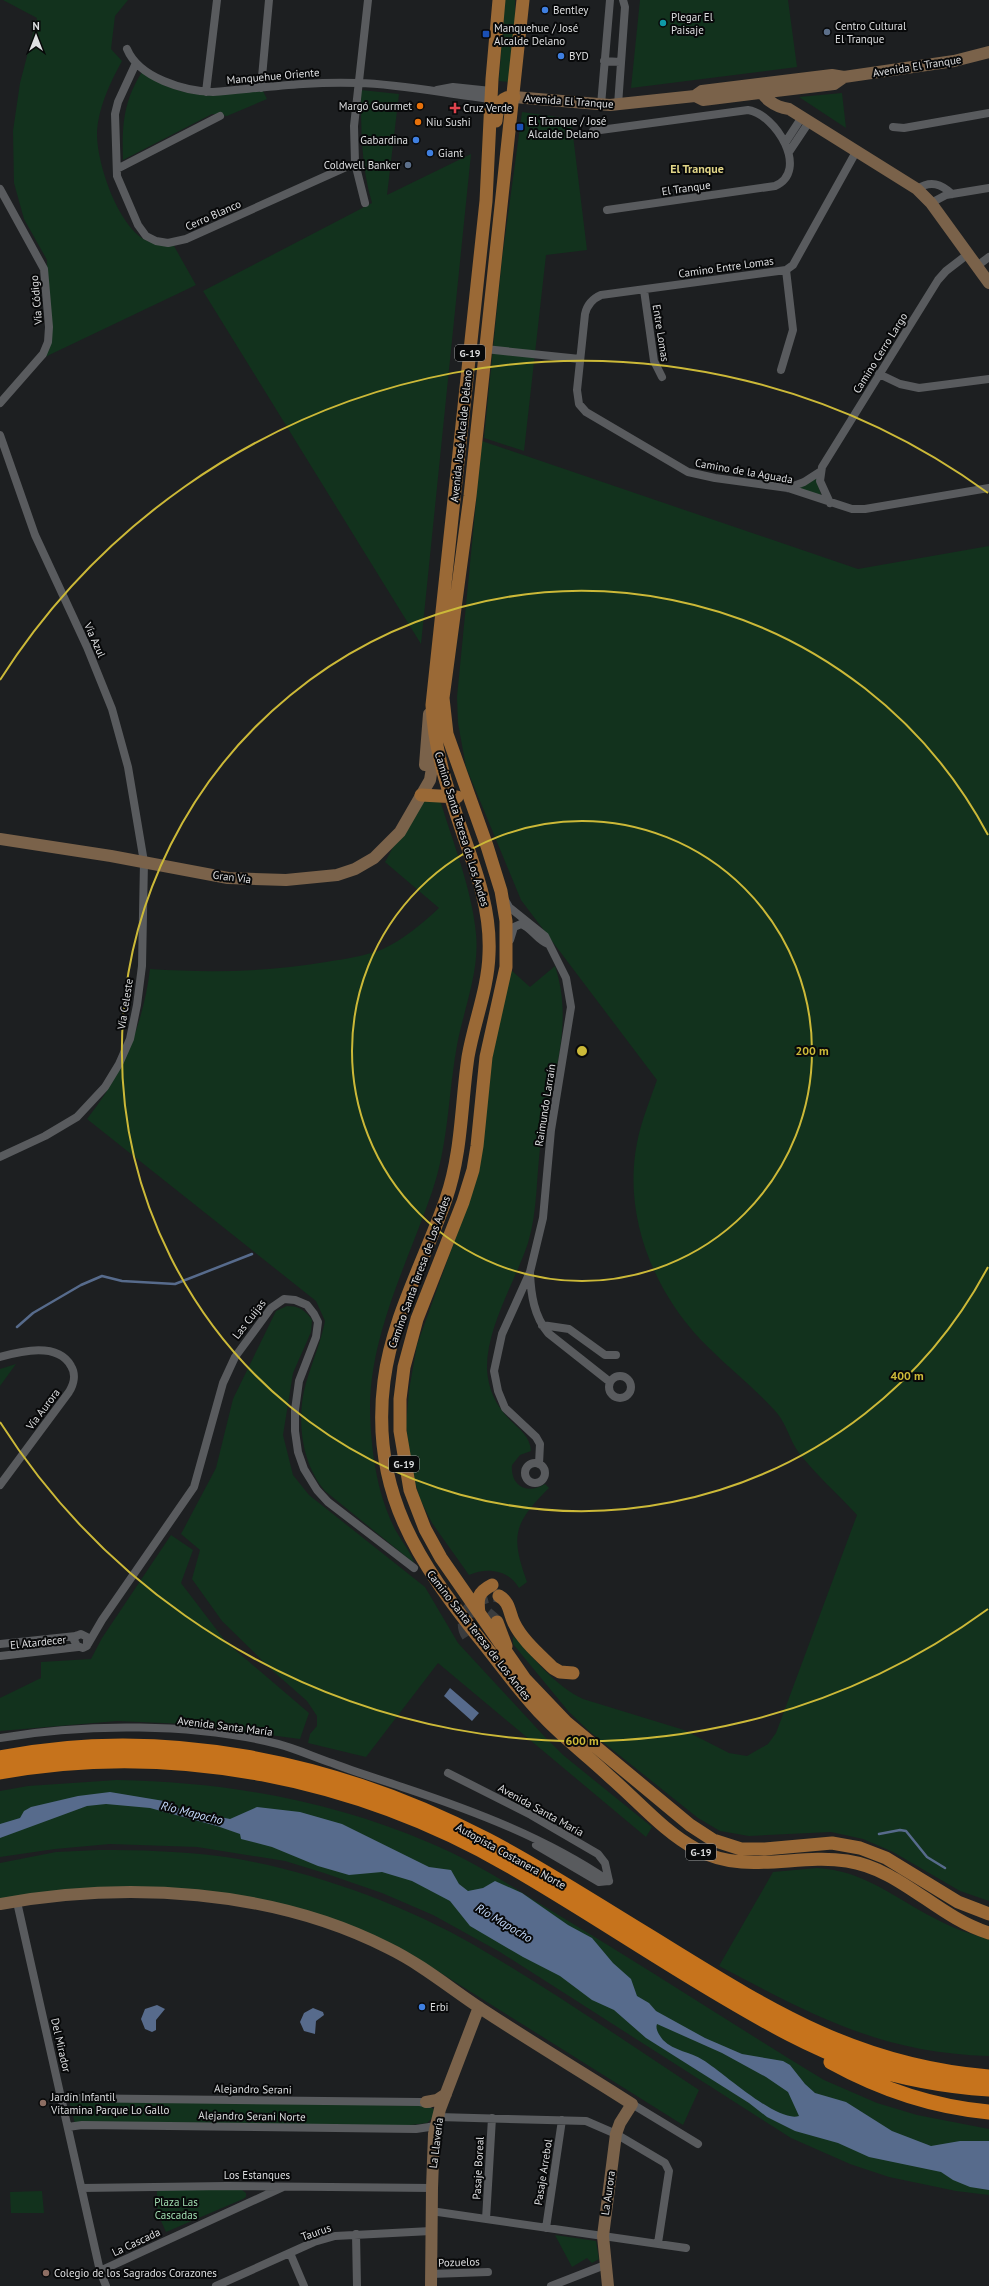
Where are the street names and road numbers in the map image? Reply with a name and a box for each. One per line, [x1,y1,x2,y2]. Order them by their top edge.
street label: Avenida El Tranque [872,52,963,80]
street label: Manquehue Oriente [226,65,320,87]
street label: Avenida El Tranque [524,91,614,111]
street label: El Tranque [661,178,712,198]
street label: Cerro Blanco [183,196,243,233]
street label: Camino Entre Lomas [677,253,775,281]
street label: Vía Código [27,275,45,326]
street label: Entre Lomas [650,303,672,363]
street label: Camino Cerro Largo [850,310,911,396]
road number: G-19 [455,345,485,361]
street label: Avenida José Alcalde Délano [447,369,475,503]
street label: Camino de la Aguada [694,456,794,486]
street label: Vía Azul [81,619,109,660]
street label: Camino Santa Teresa de Los Andes [432,750,492,908]
street label: Gran Vía [212,868,252,886]
street label: Vía Celeste [114,977,136,1031]
street label: Raimundo Larraín [532,1063,558,1147]
street label: Camino Santa Teresa de Los Andes [385,1194,453,1350]
street label: Las Cuijas [229,1296,269,1342]
street label: Vía Aurora [22,1386,63,1433]
road number: G-19 [389,1456,419,1472]
street label: Camino Santa Teresa de Los Andes [424,1567,534,1703]
street label: El Atardecer [9,1632,67,1652]
street label: Avenida Santa María [177,1713,273,1739]
street label: Avenida Santa María [496,1781,586,1839]
street label: Autopista Costanera Norte [454,1820,569,1892]
road number: G-19 [686,1844,716,1860]
street label: Del Mirador [48,2016,74,2074]
street label: Alejandro Serani [214,2081,292,2097]
street label: Alejandro Serani Norte [198,2108,306,2124]
street label: La Llavería [426,2117,446,2169]
street label: Pasaje Boreal [469,2135,487,2200]
street label: Pasaje Arrebol [531,2137,555,2206]
street label: Los Estanques [224,2168,291,2182]
street label: La Aurora [598,2170,618,2216]
street label: Taurus [299,2220,333,2244]
street label: La Cascada [110,2225,162,2259]
street label: Pozuelos [438,2254,480,2270]

